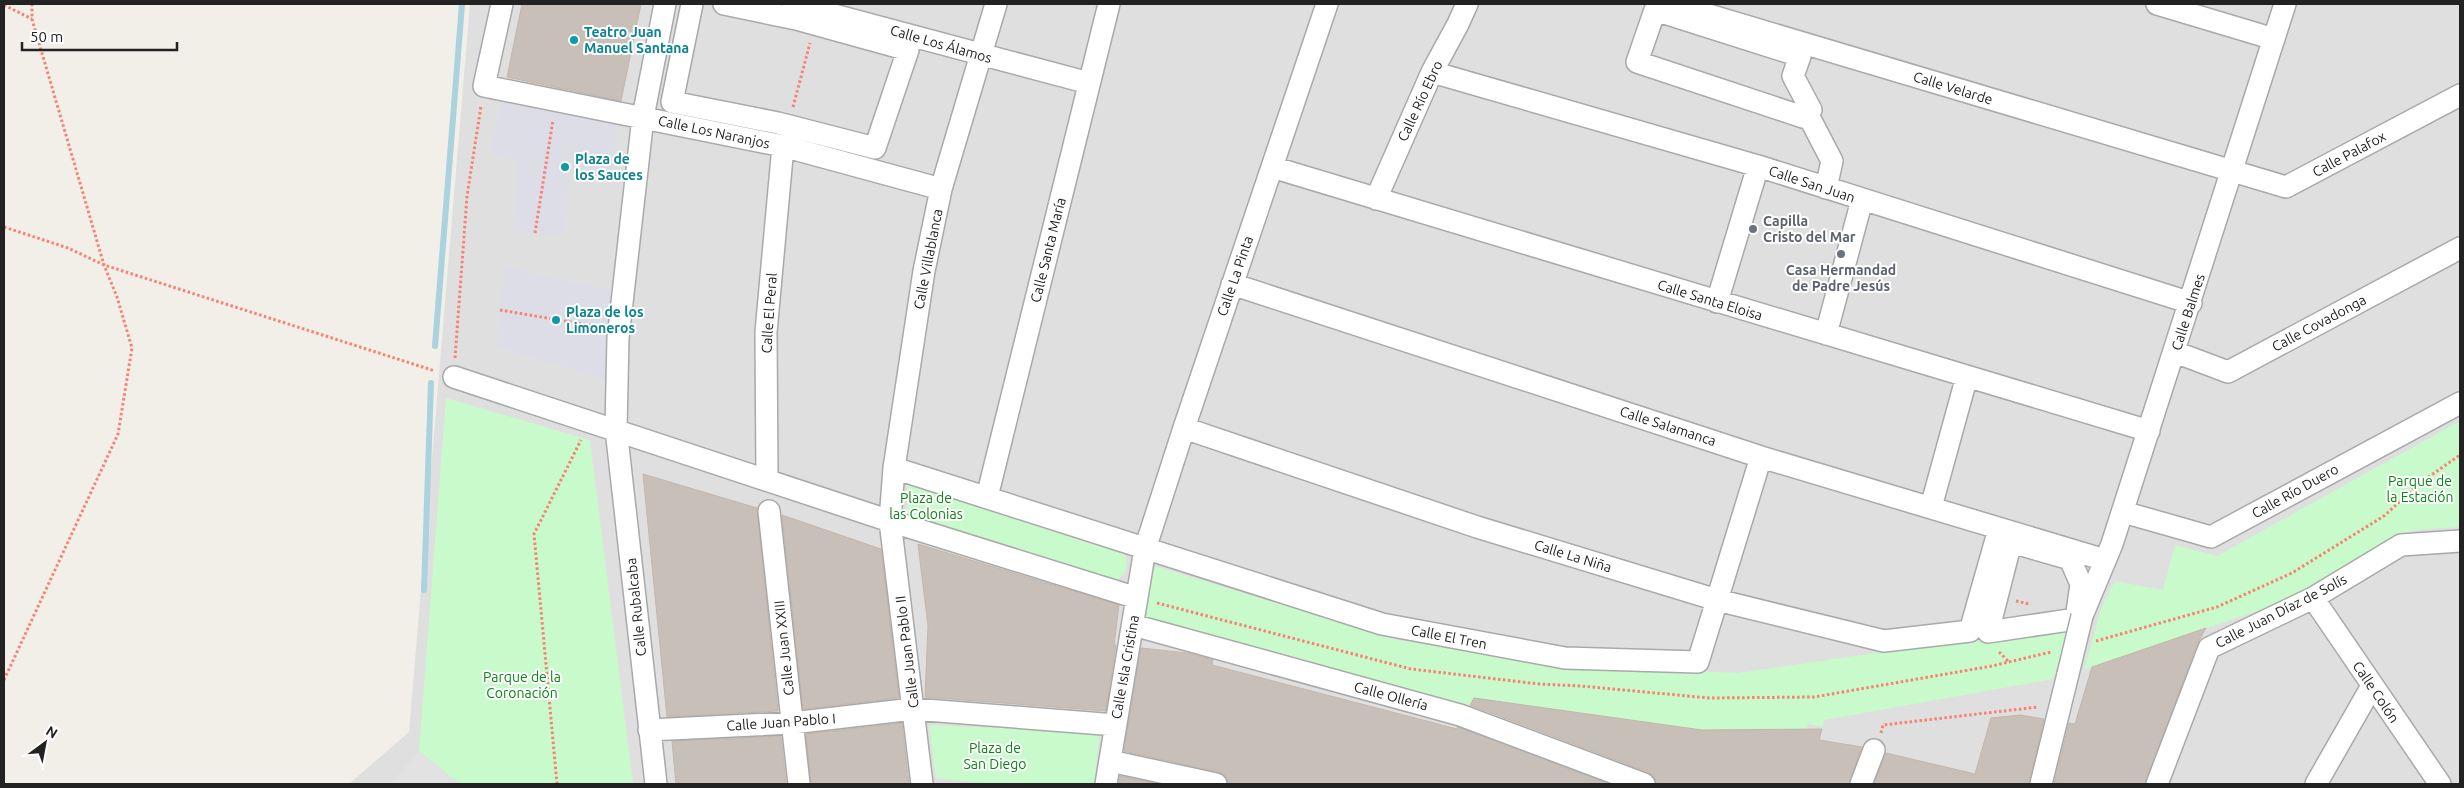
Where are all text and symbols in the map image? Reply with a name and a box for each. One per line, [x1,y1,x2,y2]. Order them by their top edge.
scale bar [22,20,178,52]
street label: Calle Los Álamos [888,21,994,66]
place label: Teatro Juan Manuel Santana [584,24,689,56]
text: 50 m [30,28,63,45]
marker: Teatro Juan Manuel Santana [568,34,580,46]
street label: Calle Río Ebro [1394,58,1446,144]
street label: Calle Velarde [1911,68,1995,108]
street label: Calle Los Naranjos [657,112,771,152]
street label: Calle Palafox [2310,128,2388,180]
place label: Plaza de los Sauces [575,151,643,183]
marker: Plaza de los Sauces [559,161,571,173]
street label: Calle San Juan [1767,163,1857,205]
street label: Calle Santa María [1027,196,1069,304]
street label: Calle Villablanca [910,207,946,311]
place label: Capilla Cristo del Mar [1763,213,1856,245]
marker: Capilla Cristo del Mar [1747,223,1759,235]
street label: Calle La Pinta [1214,234,1256,318]
marker: Casa Hermandad de Padre Jesús [1835,248,1847,260]
place label: Casa Hermandad de Padre Jesús [1786,262,1896,294]
street label: Calle El Peral [758,272,780,354]
street label: Calle Balmes [2168,272,2208,352]
street label: Calle Santa Eloisa [1656,276,1764,324]
street label: Calle Covadonga [2269,291,2369,355]
place label: Plaza de los Limoneros [566,304,644,336]
marker: Plaza de los Limoneros [550,314,562,326]
street label: Calle Salamanca [1618,403,1718,449]
street label: Calle Río Duero [2249,461,2341,521]
park label: Parque de la Estación [2387,473,2453,505]
park label: Plaza de las Colonias [889,490,963,522]
street label: Calle La Niña [1532,537,1614,575]
street label: Calle Rubalcaba [623,557,649,657]
street label: Calle Juan Díaz de Solís [2213,571,2349,651]
street label: Calle Juan Pablo II [892,595,922,709]
street label: Calle Juan XXIII [771,600,797,696]
street label: Calle Isla Cristina [1108,614,1142,720]
street label: Calle El Tren [1410,622,1488,652]
street label: Calle Colón [2350,658,2402,726]
park label: Parque de la Coronación [483,669,561,701]
street label: Calle Ollería [1352,678,1430,714]
street label: Calle Juan Pablo I [726,710,836,734]
north arrow [20,718,70,768]
text: N [43,722,61,742]
park label: Plaza de San Diego [964,740,1027,772]

